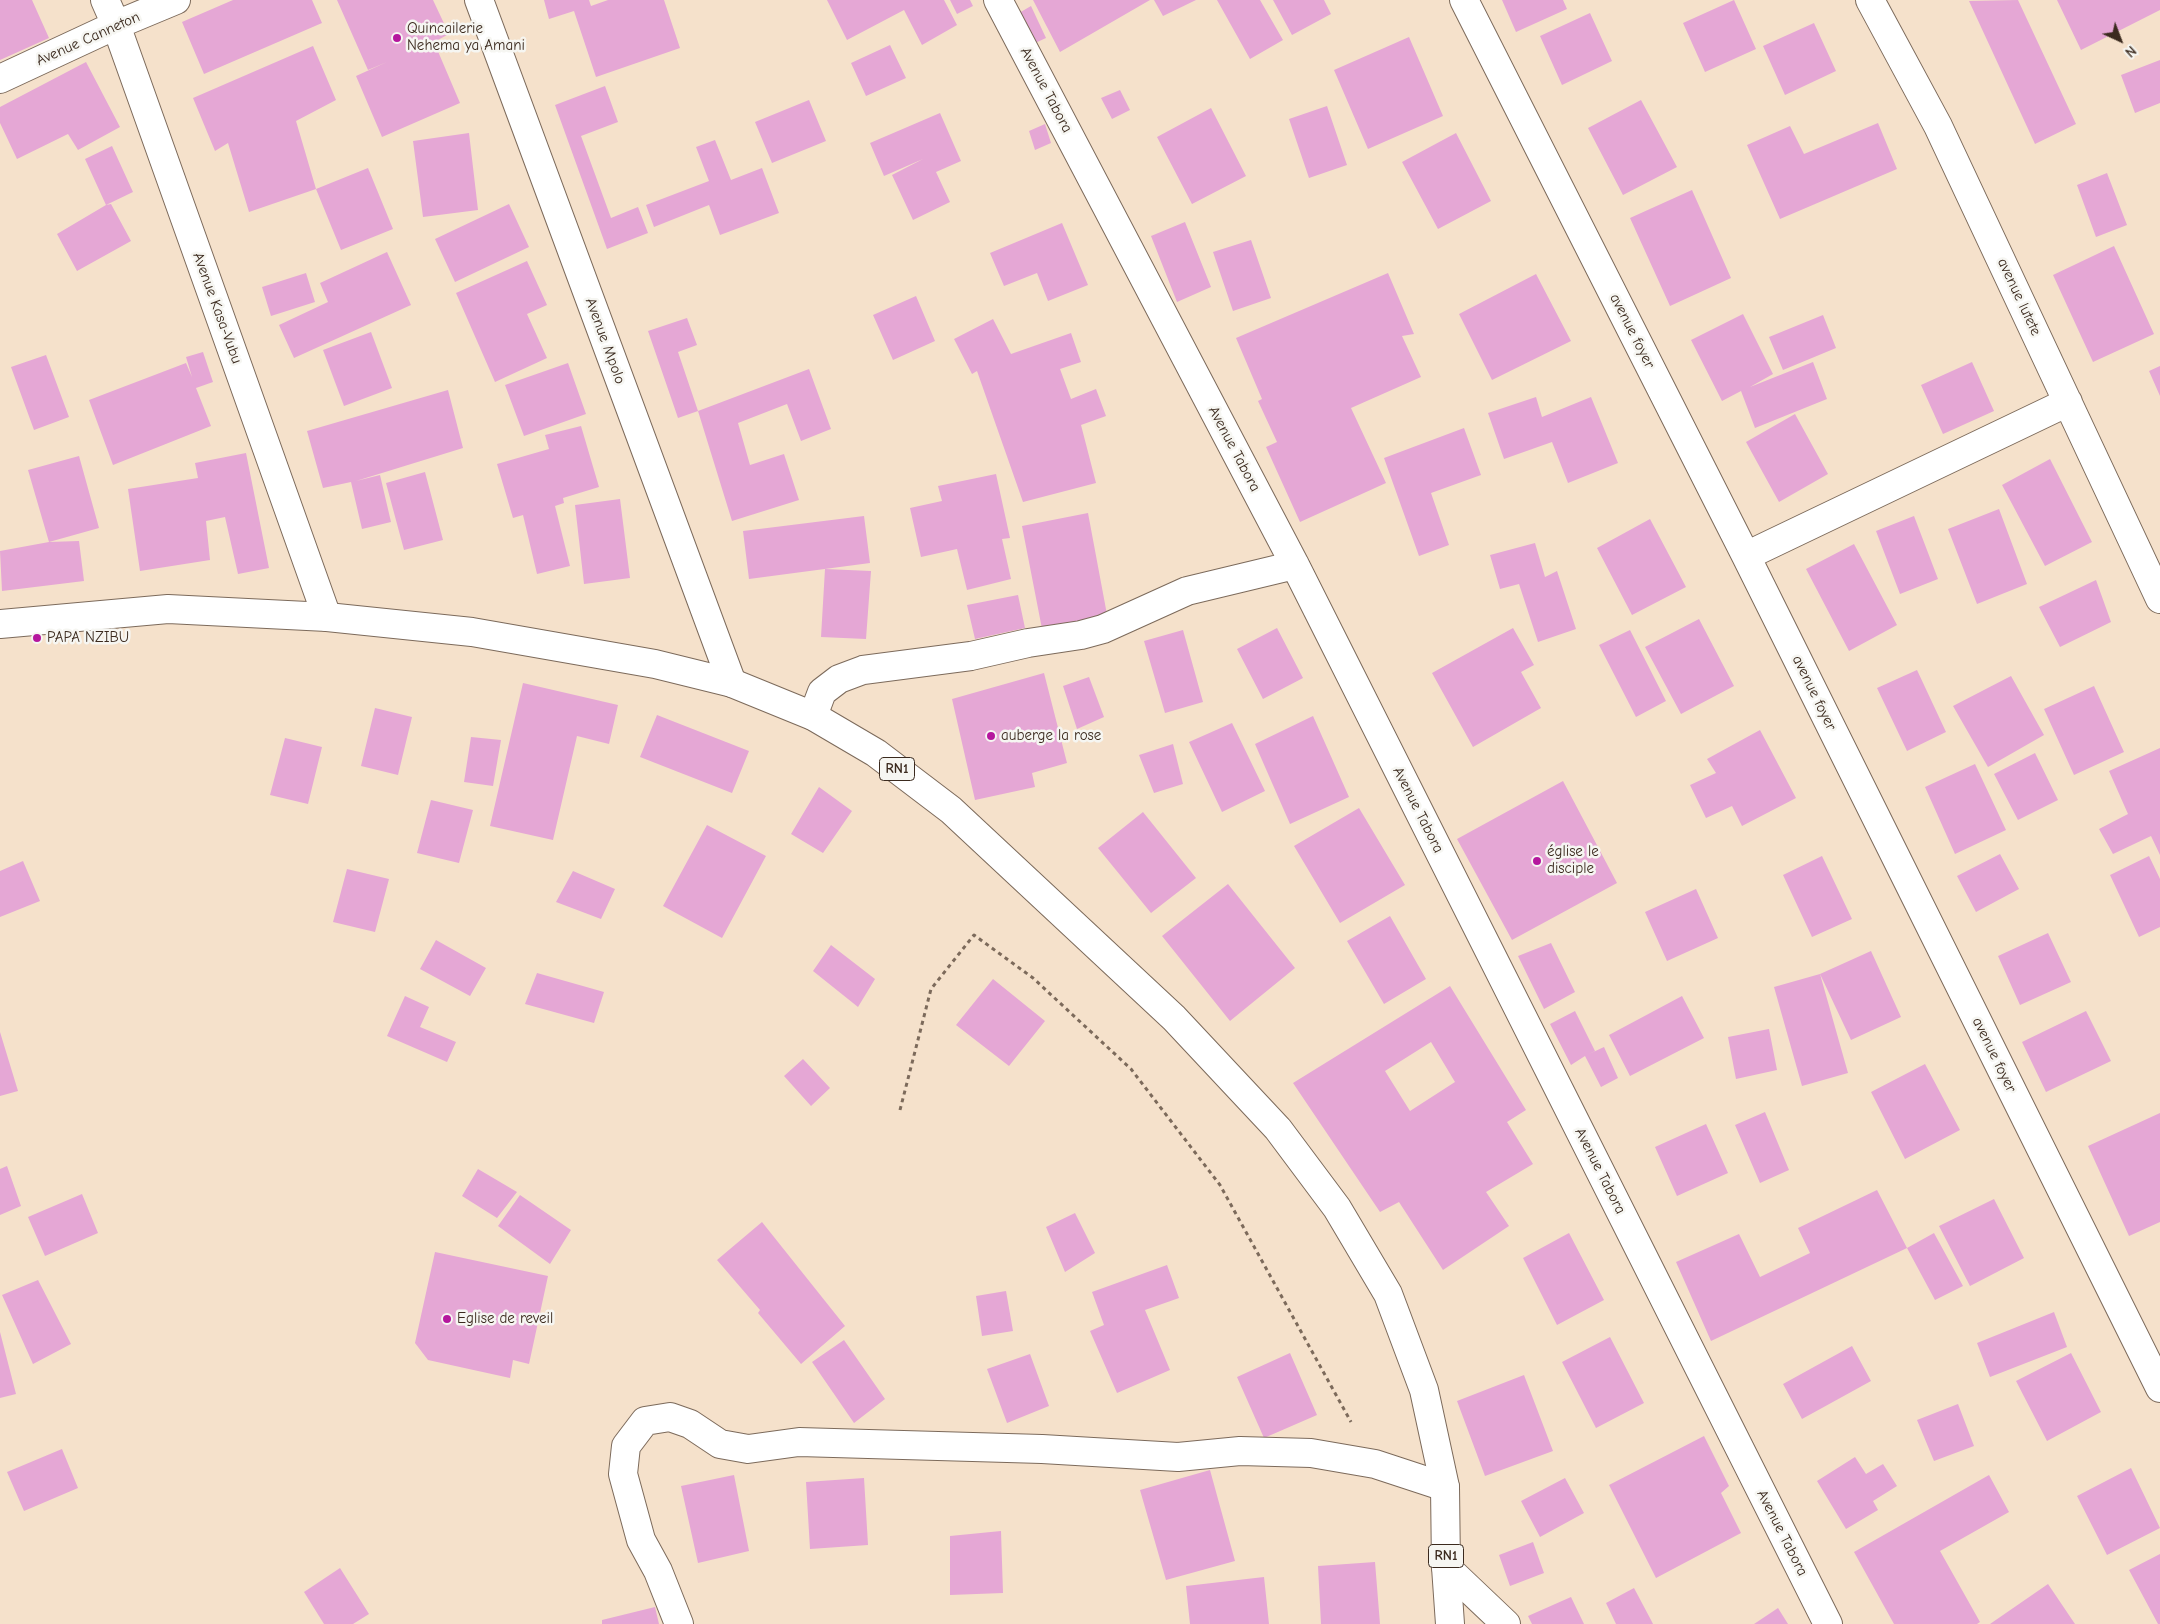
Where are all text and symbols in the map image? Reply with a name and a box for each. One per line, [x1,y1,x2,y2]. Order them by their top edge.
street label: Avenue Canneton [33,8,143,70]
north arrow [2095,15,2145,65]
place label: Quincailerie Nehema ya Amani [407,20,525,55]
marker: Quincailerie Nehema ya Amani [391,32,403,44]
text: N [2121,42,2140,61]
street label: Avenue Tabora [1016,44,1076,136]
street label: Avenue Kasa-Vubu [189,250,245,366]
street label: avenue lutete [1993,255,2045,339]
street label: avenue foyer [1605,291,1659,371]
street label: Avenue Mpolo [581,295,629,387]
street label: Avenue Tabora [1204,403,1264,495]
place label: PAPA NZIBU [47,629,129,647]
marker: PAPA NZIBU [31,632,43,644]
street label: avenue foyer [1788,652,1840,734]
place label: auberge la rose [1001,727,1101,745]
marker: auberge la rose [985,730,997,742]
road number: RN1 [880,758,914,781]
street label: Avenue Tabora [1389,764,1447,856]
place label: église le disciple [1547,843,1599,878]
marker: église le disciple [1531,855,1543,867]
street label: avenue foyer [1968,1014,2020,1096]
street label: Avenue Tabora [1571,1125,1629,1217]
place label: Eglise de reveil [457,1310,553,1328]
marker: Eglise de reveil [441,1313,453,1325]
street label: Avenue Tabora [1753,1487,1811,1579]
road number: RN1 [1428,1544,1464,1568]

